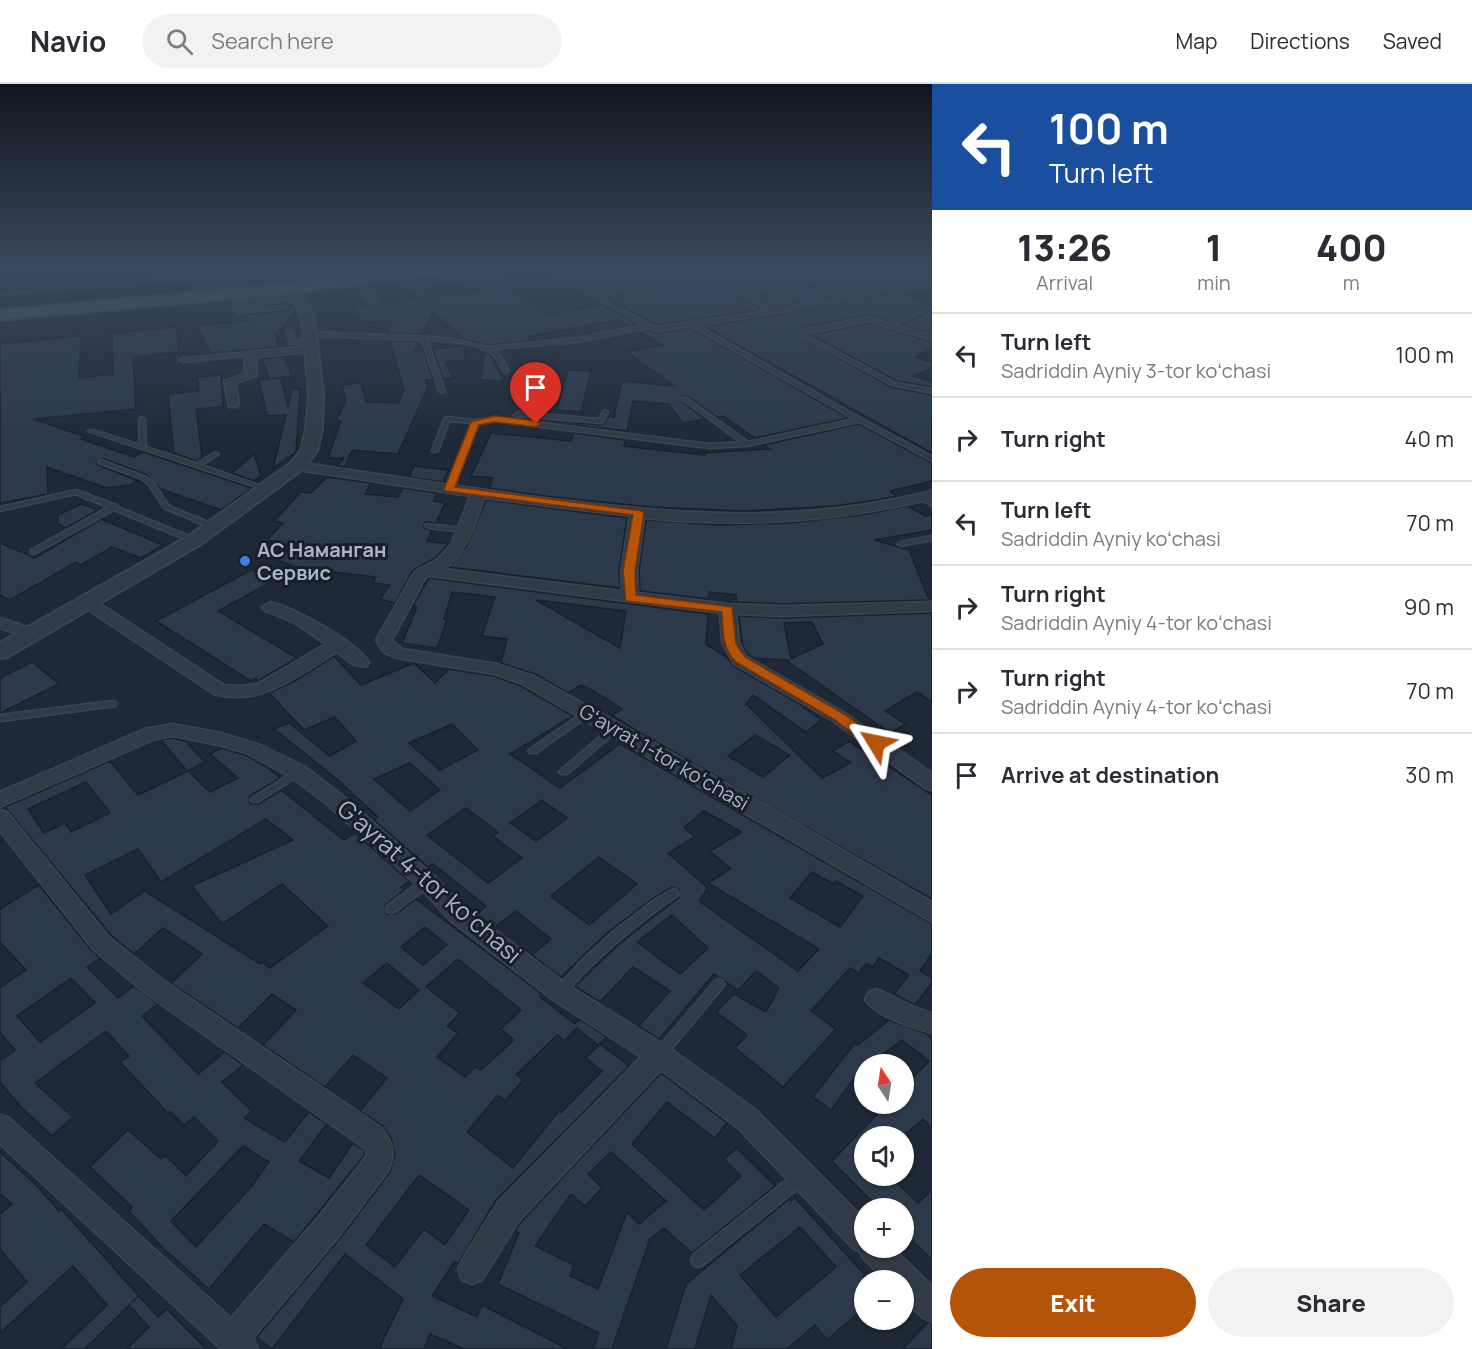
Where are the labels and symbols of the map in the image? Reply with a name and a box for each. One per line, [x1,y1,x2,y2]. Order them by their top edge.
pin [510,362,561,424]
place label: АС Наманган Сервис [257,536,387,586]
marker: АС Наманган Сервис [238,554,252,568]
street label: Gʻayrat 1-tor koʻchasi [575,697,754,816]
position arrow [844,711,908,775]
street label: G'ayrat 4-tor koʻchasi [331,792,529,970]
north arrow [854,1054,914,1114]

